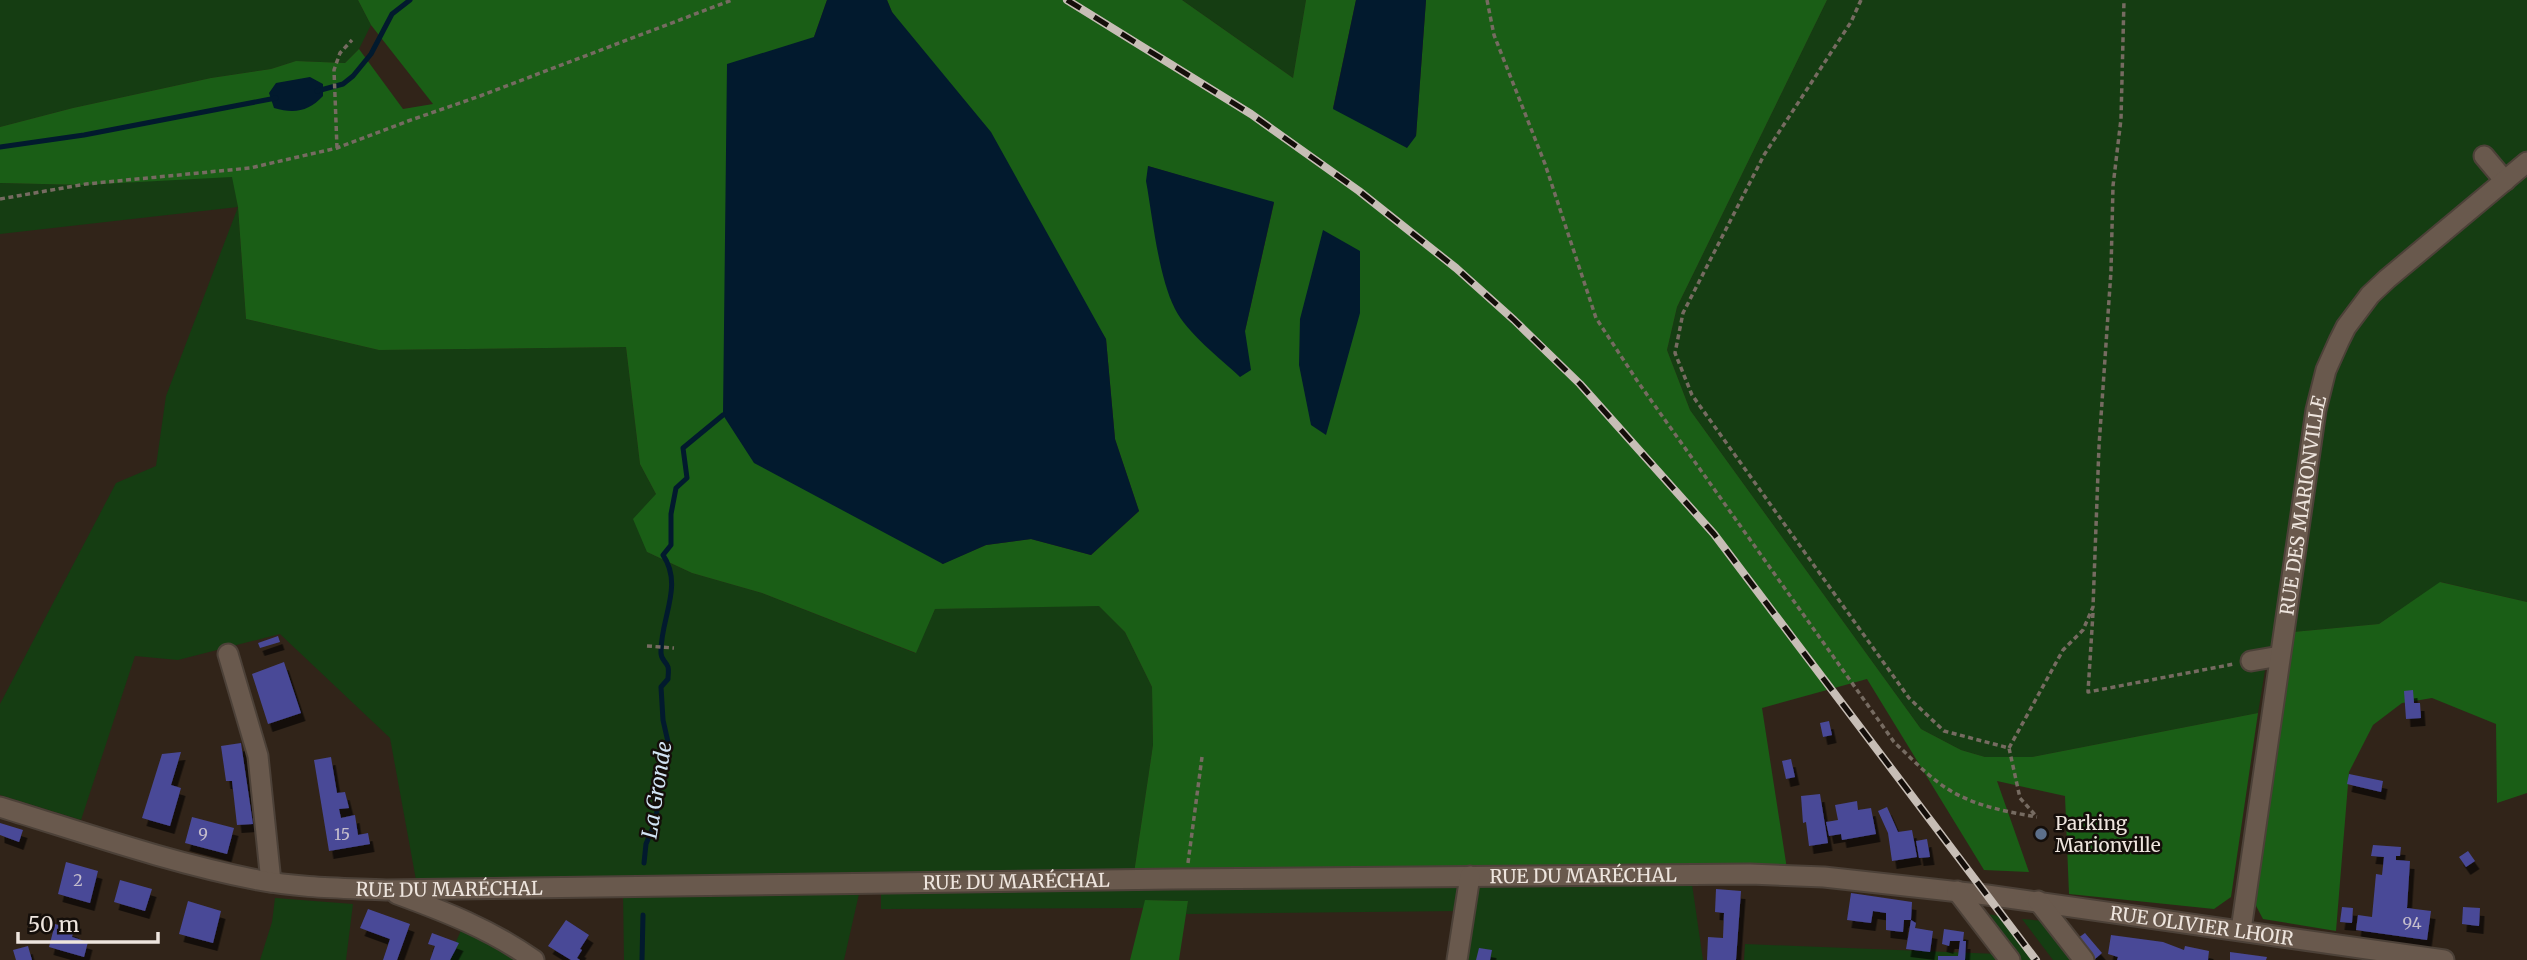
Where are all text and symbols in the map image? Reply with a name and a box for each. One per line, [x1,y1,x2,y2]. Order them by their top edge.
street label: RUE DES MARIONVILLE [2275,393,2331,617]
water label: La Gronde [636,739,678,840]
place label: Parking Marionville [2055,811,2161,857]
house number: 9 [198,824,208,844]
house number: 15 [334,824,350,844]
marker: Parking Marionville [2033,826,2049,842]
street label: RUE DU MARÉCHAL [1489,863,1677,888]
street label: RUE DU MARÉCHAL [922,868,1110,894]
house number: 2 [73,870,83,890]
street label: RUE DU MARÉCHAL [355,876,543,902]
scale bar [18,900,158,944]
street label: RUE OLIVIER LHOIR [2108,901,2296,951]
text: 50 m [28,911,79,938]
house number: 94 [2402,913,2422,933]

